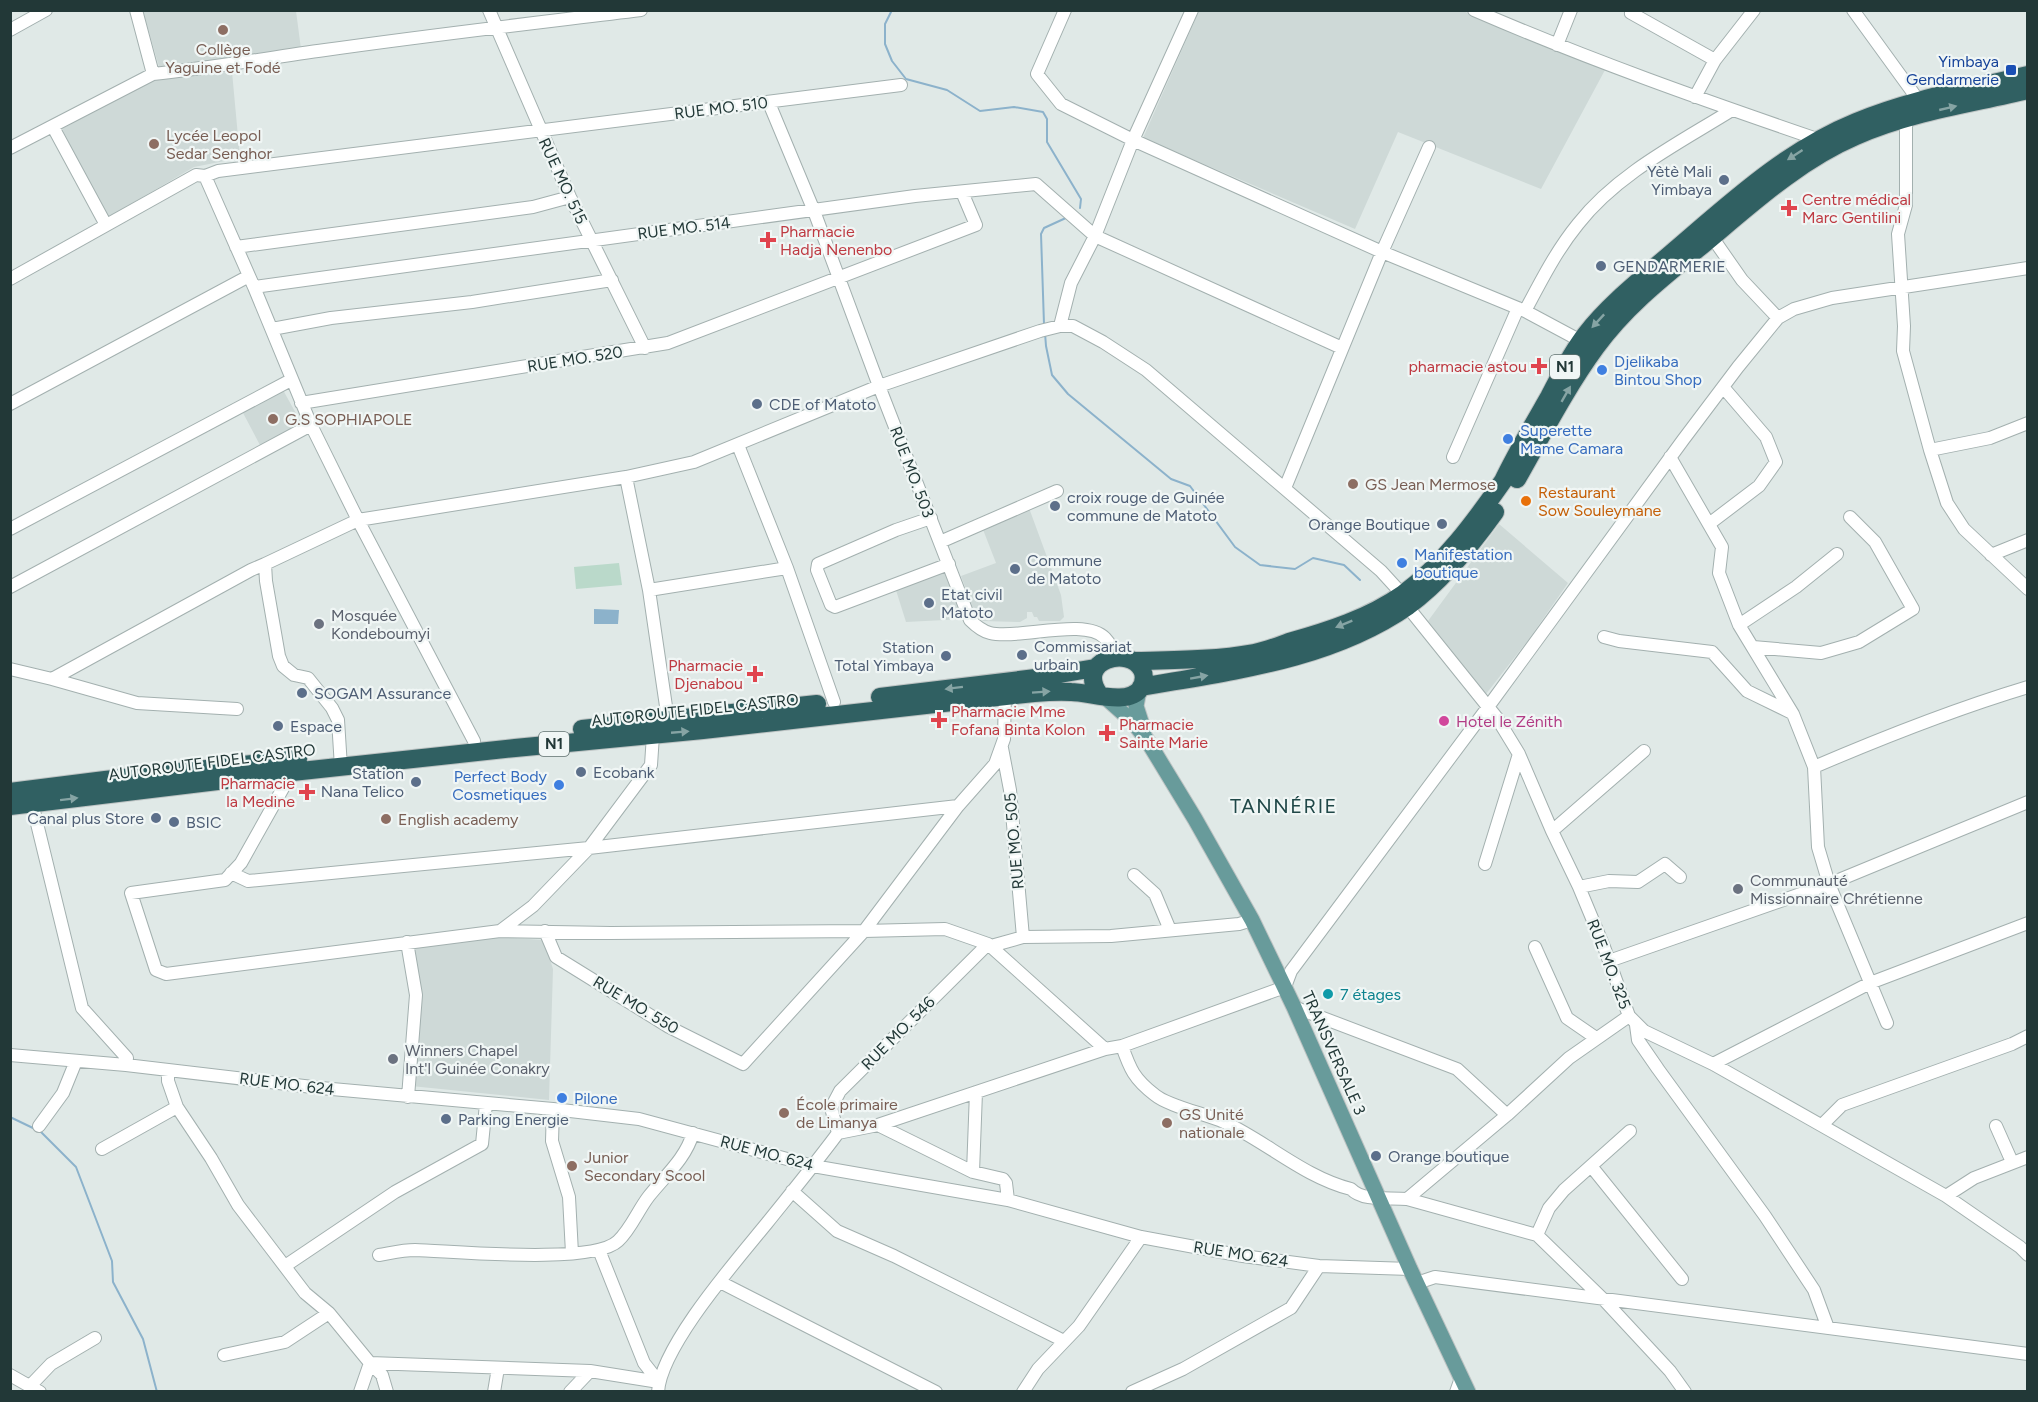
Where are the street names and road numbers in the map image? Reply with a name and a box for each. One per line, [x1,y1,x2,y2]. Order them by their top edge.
street label: RUE MO. 510 [673,93,769,123]
street label: RUE MO. 515 [535,135,591,227]
street label: RUE MO. 514 [636,213,732,243]
street label: RUE MO. 520 [526,342,624,376]
road number: N1 [1550,355,1580,379]
street label: RUE MO. 503 [886,424,938,520]
street label: AUTOROUTE FIDEL CASTRO [590,690,800,730]
road number: N1 [539,732,569,756]
street label: AUTOROUTE FIDEL CASTRO [107,740,317,784]
street label: RUE MO. 505 [1000,792,1028,890]
street label: RUE MO. 325 [1583,916,1635,1012]
street label: RUE MO. 550 [590,972,682,1038]
street label: TRANSVERSALE 3 [1298,988,1370,1118]
street label: RUE MO. 546 [857,992,939,1074]
street label: RUE MO. 624 [238,1069,336,1099]
street label: RUE MO. 624 [718,1131,816,1175]
street label: RUE MO. 624 [1192,1237,1290,1271]

